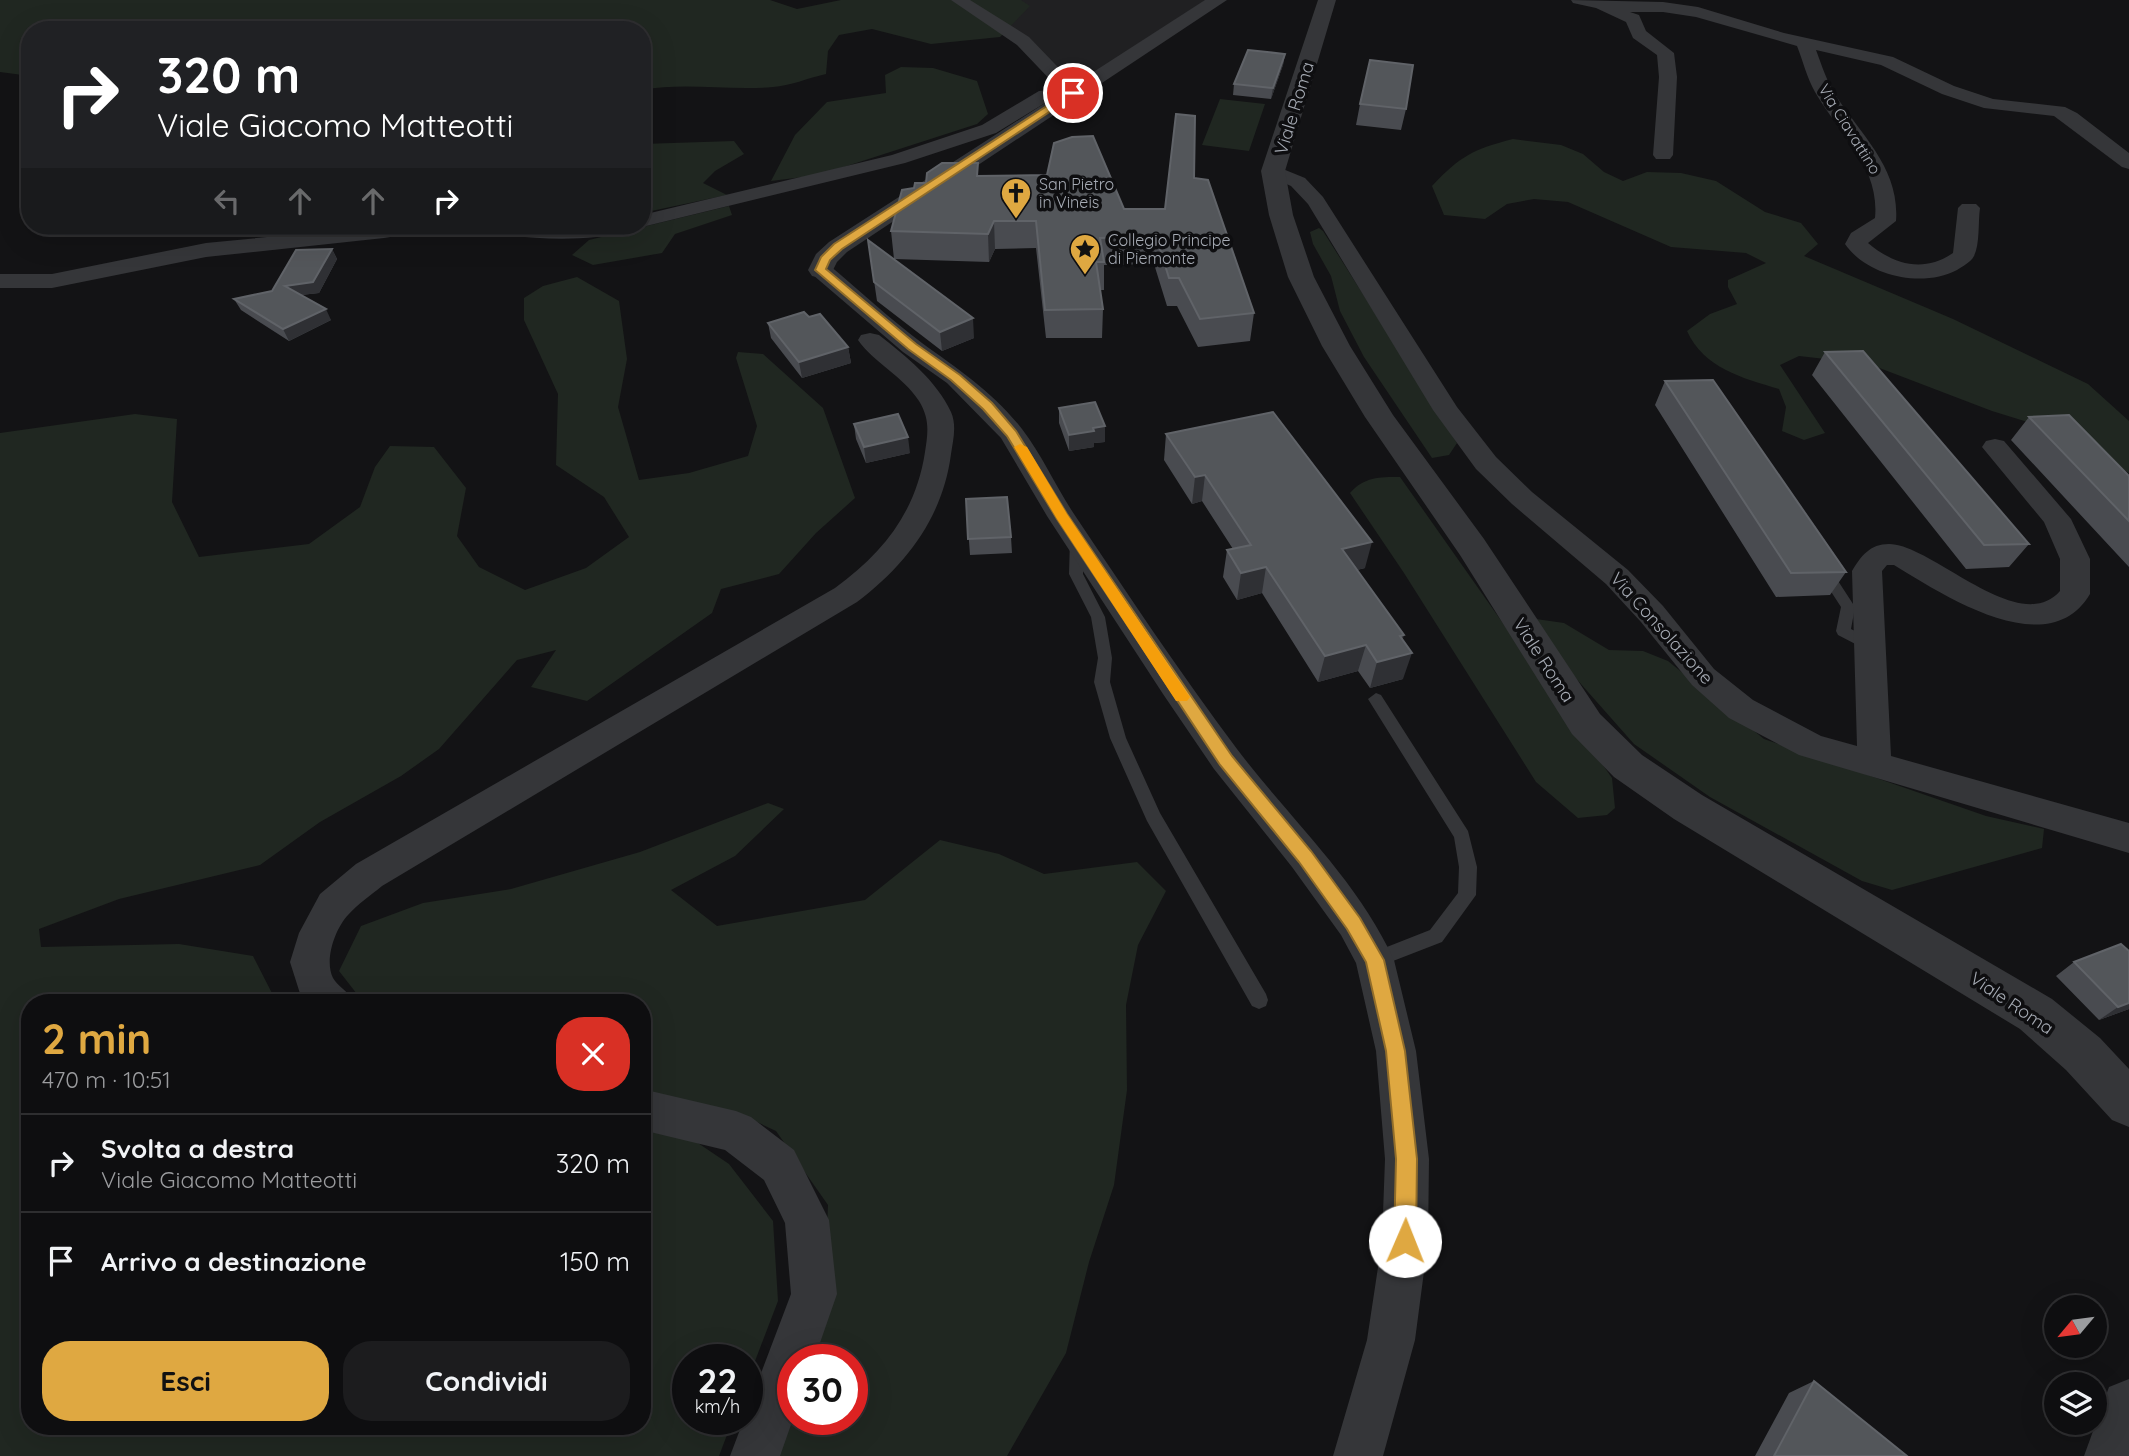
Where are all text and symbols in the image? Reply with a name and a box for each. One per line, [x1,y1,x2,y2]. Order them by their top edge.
text: 320 m [157,44,300,105]
icon: right [42,49,133,140]
street label: Viale Roma [1269,59,1319,157]
pin [1043,63,1103,123]
icon: arrive [1054,74,1092,112]
street label: Via Ciavattino [1814,80,1886,178]
text: Viale Giacomo Matteotti [157,105,513,145]
place label: San Pietro in Vineis [1039,174,1114,212]
church icon: San Pietro in Vineis [999,176,1033,220]
icon: left [208,182,246,220]
icon: ahead [281,182,319,220]
icon: ahead [354,182,392,220]
icon: right [427,182,465,220]
place label: Collegio Principe di Piemonte [1108,230,1231,268]
place icon: Collegio Principe di Piemonte [1068,232,1102,276]
street label: Via Consolazione [1606,567,1718,689]
street label: Viale Roma [1508,614,1580,706]
street label: Viale Roma [1966,967,2058,1039]
text: 2 min [42,1012,151,1065]
button: close [556,1017,630,1091]
text: 470 m · 10:51 [42,1065,171,1094]
text: Svolta a destra [101,1132,294,1165]
icon: right [42,1144,80,1182]
text: 320 m [556,1147,630,1180]
text: Viale Giacomo Matteotti [101,1165,357,1194]
position arrow [1368,1204,1442,1278]
icon: arrive [42,1242,80,1280]
text: Arrivo a destinazione [101,1245,367,1278]
text: 150 m [560,1245,630,1278]
north arrow [2044,1295,2107,1358]
map controls [2044,1295,2107,1435]
button: Esci [42,1341,329,1421]
button: Condividi [343,1341,630,1421]
speed limit sign: 30 [777,1344,868,1435]
text: 22 [698,1358,737,1402]
button: layers [2044,1372,2107,1435]
text: km/h [695,1395,740,1418]

